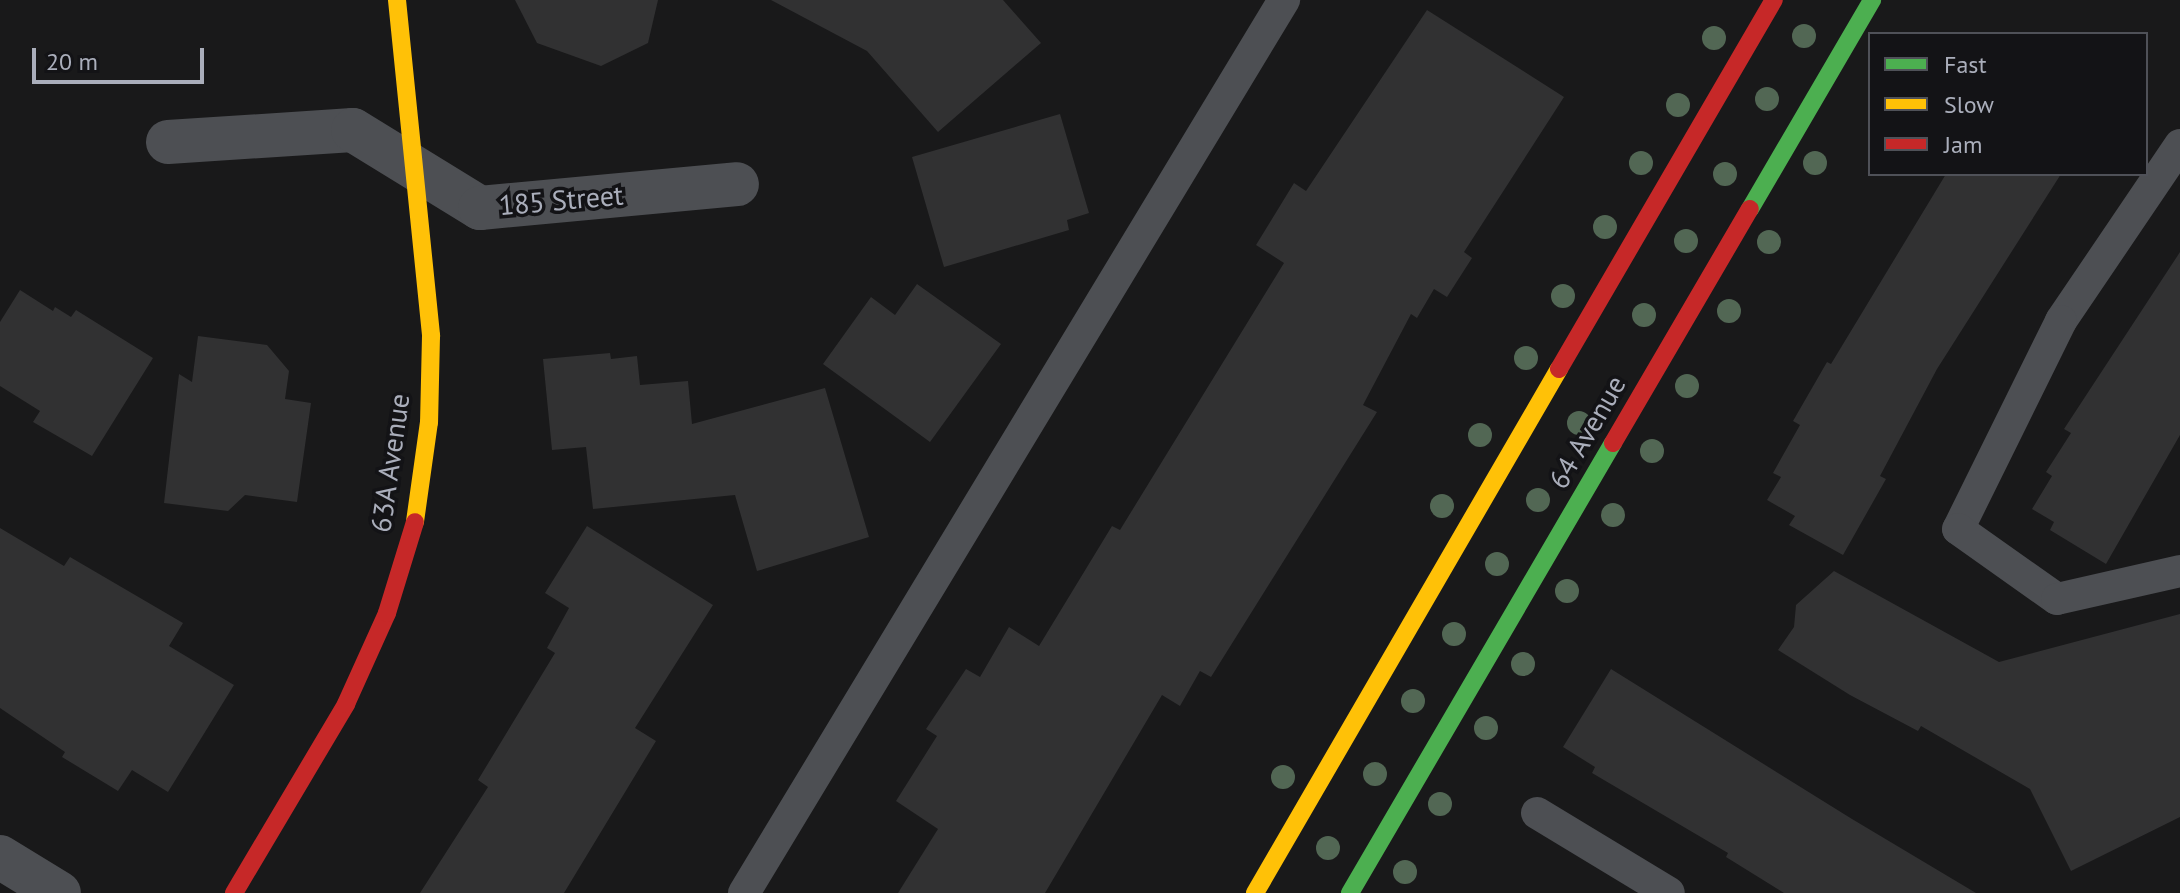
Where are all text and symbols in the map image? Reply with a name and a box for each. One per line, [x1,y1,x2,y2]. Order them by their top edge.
scale bar [36,32,208,82]
legend [1868,32,2148,176]
text: 20 m [46,46,98,77]
text: Fast [1944,49,1987,80]
text: Slow [1944,89,1994,120]
text: Jam [1944,129,1982,160]
street label: 185 Street [497,178,625,222]
street label: 64 Avenue [1541,369,1633,495]
street label: 63A Avenue [363,390,417,536]

